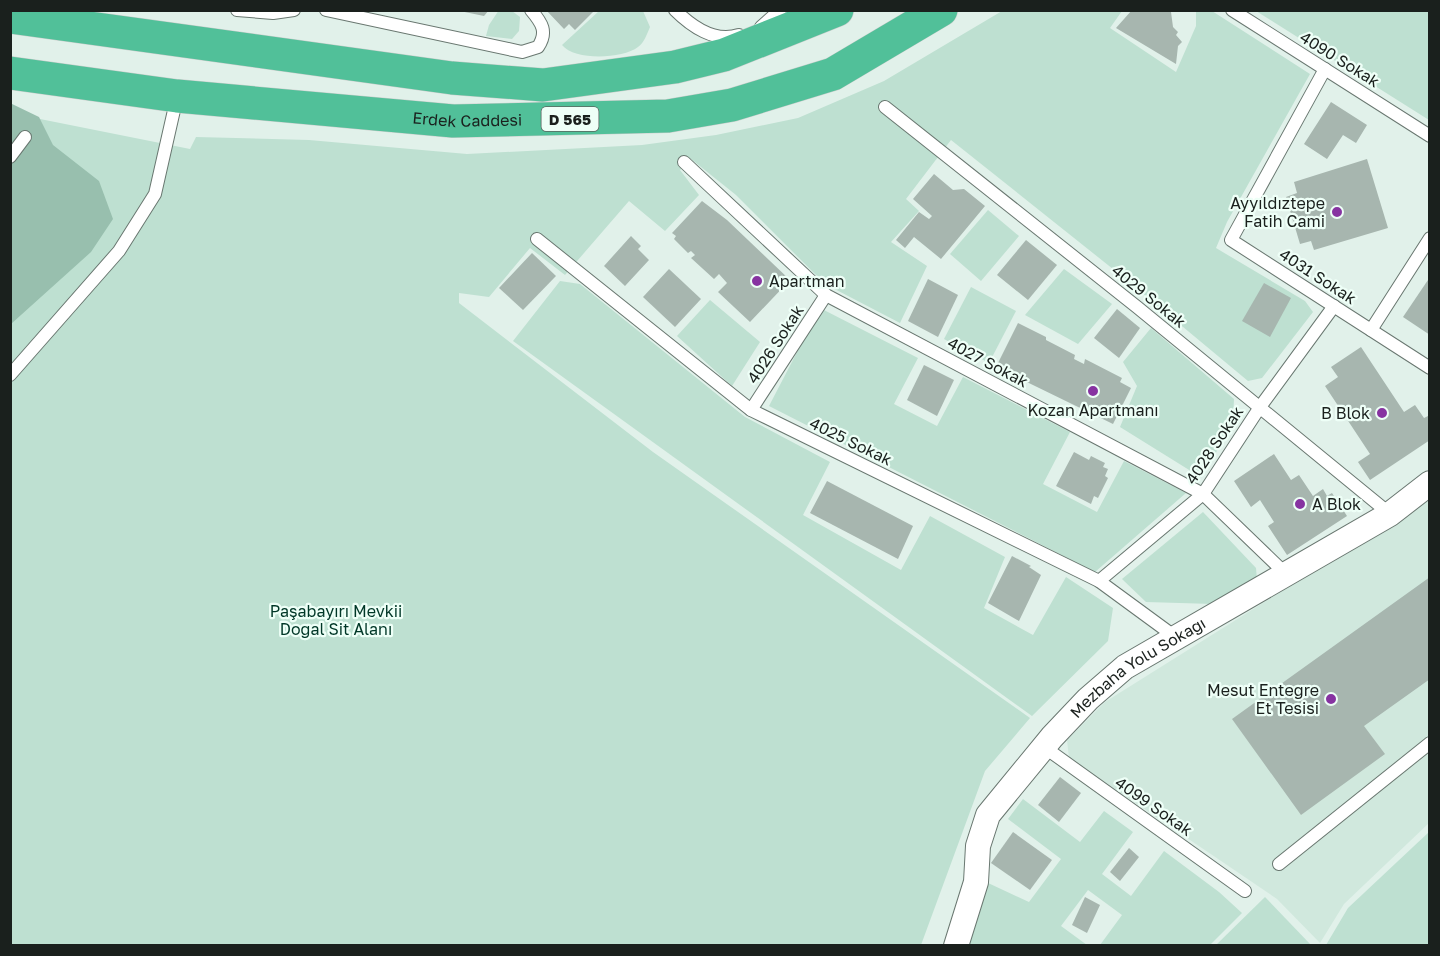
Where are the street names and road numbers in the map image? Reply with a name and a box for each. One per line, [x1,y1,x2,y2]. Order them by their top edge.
street label: 4090 Sokak [1296,27,1384,91]
street label: Erdek Caddesi [412,107,522,131]
road number: D 565 [542,107,598,131]
street label: 4031 Sokak [1276,244,1360,308]
street label: 4029 Sokak [1108,260,1190,332]
street label: 4026 Sokak [742,301,808,387]
street label: 4027 Sokak [944,332,1032,392]
street label: 4028 Sokak [1181,402,1247,488]
street label: 4025 Sokak [807,412,895,470]
street label: Mezbaha Yolu Sokağı [1066,613,1209,722]
street label: 4099 Sokak [1111,772,1197,840]

